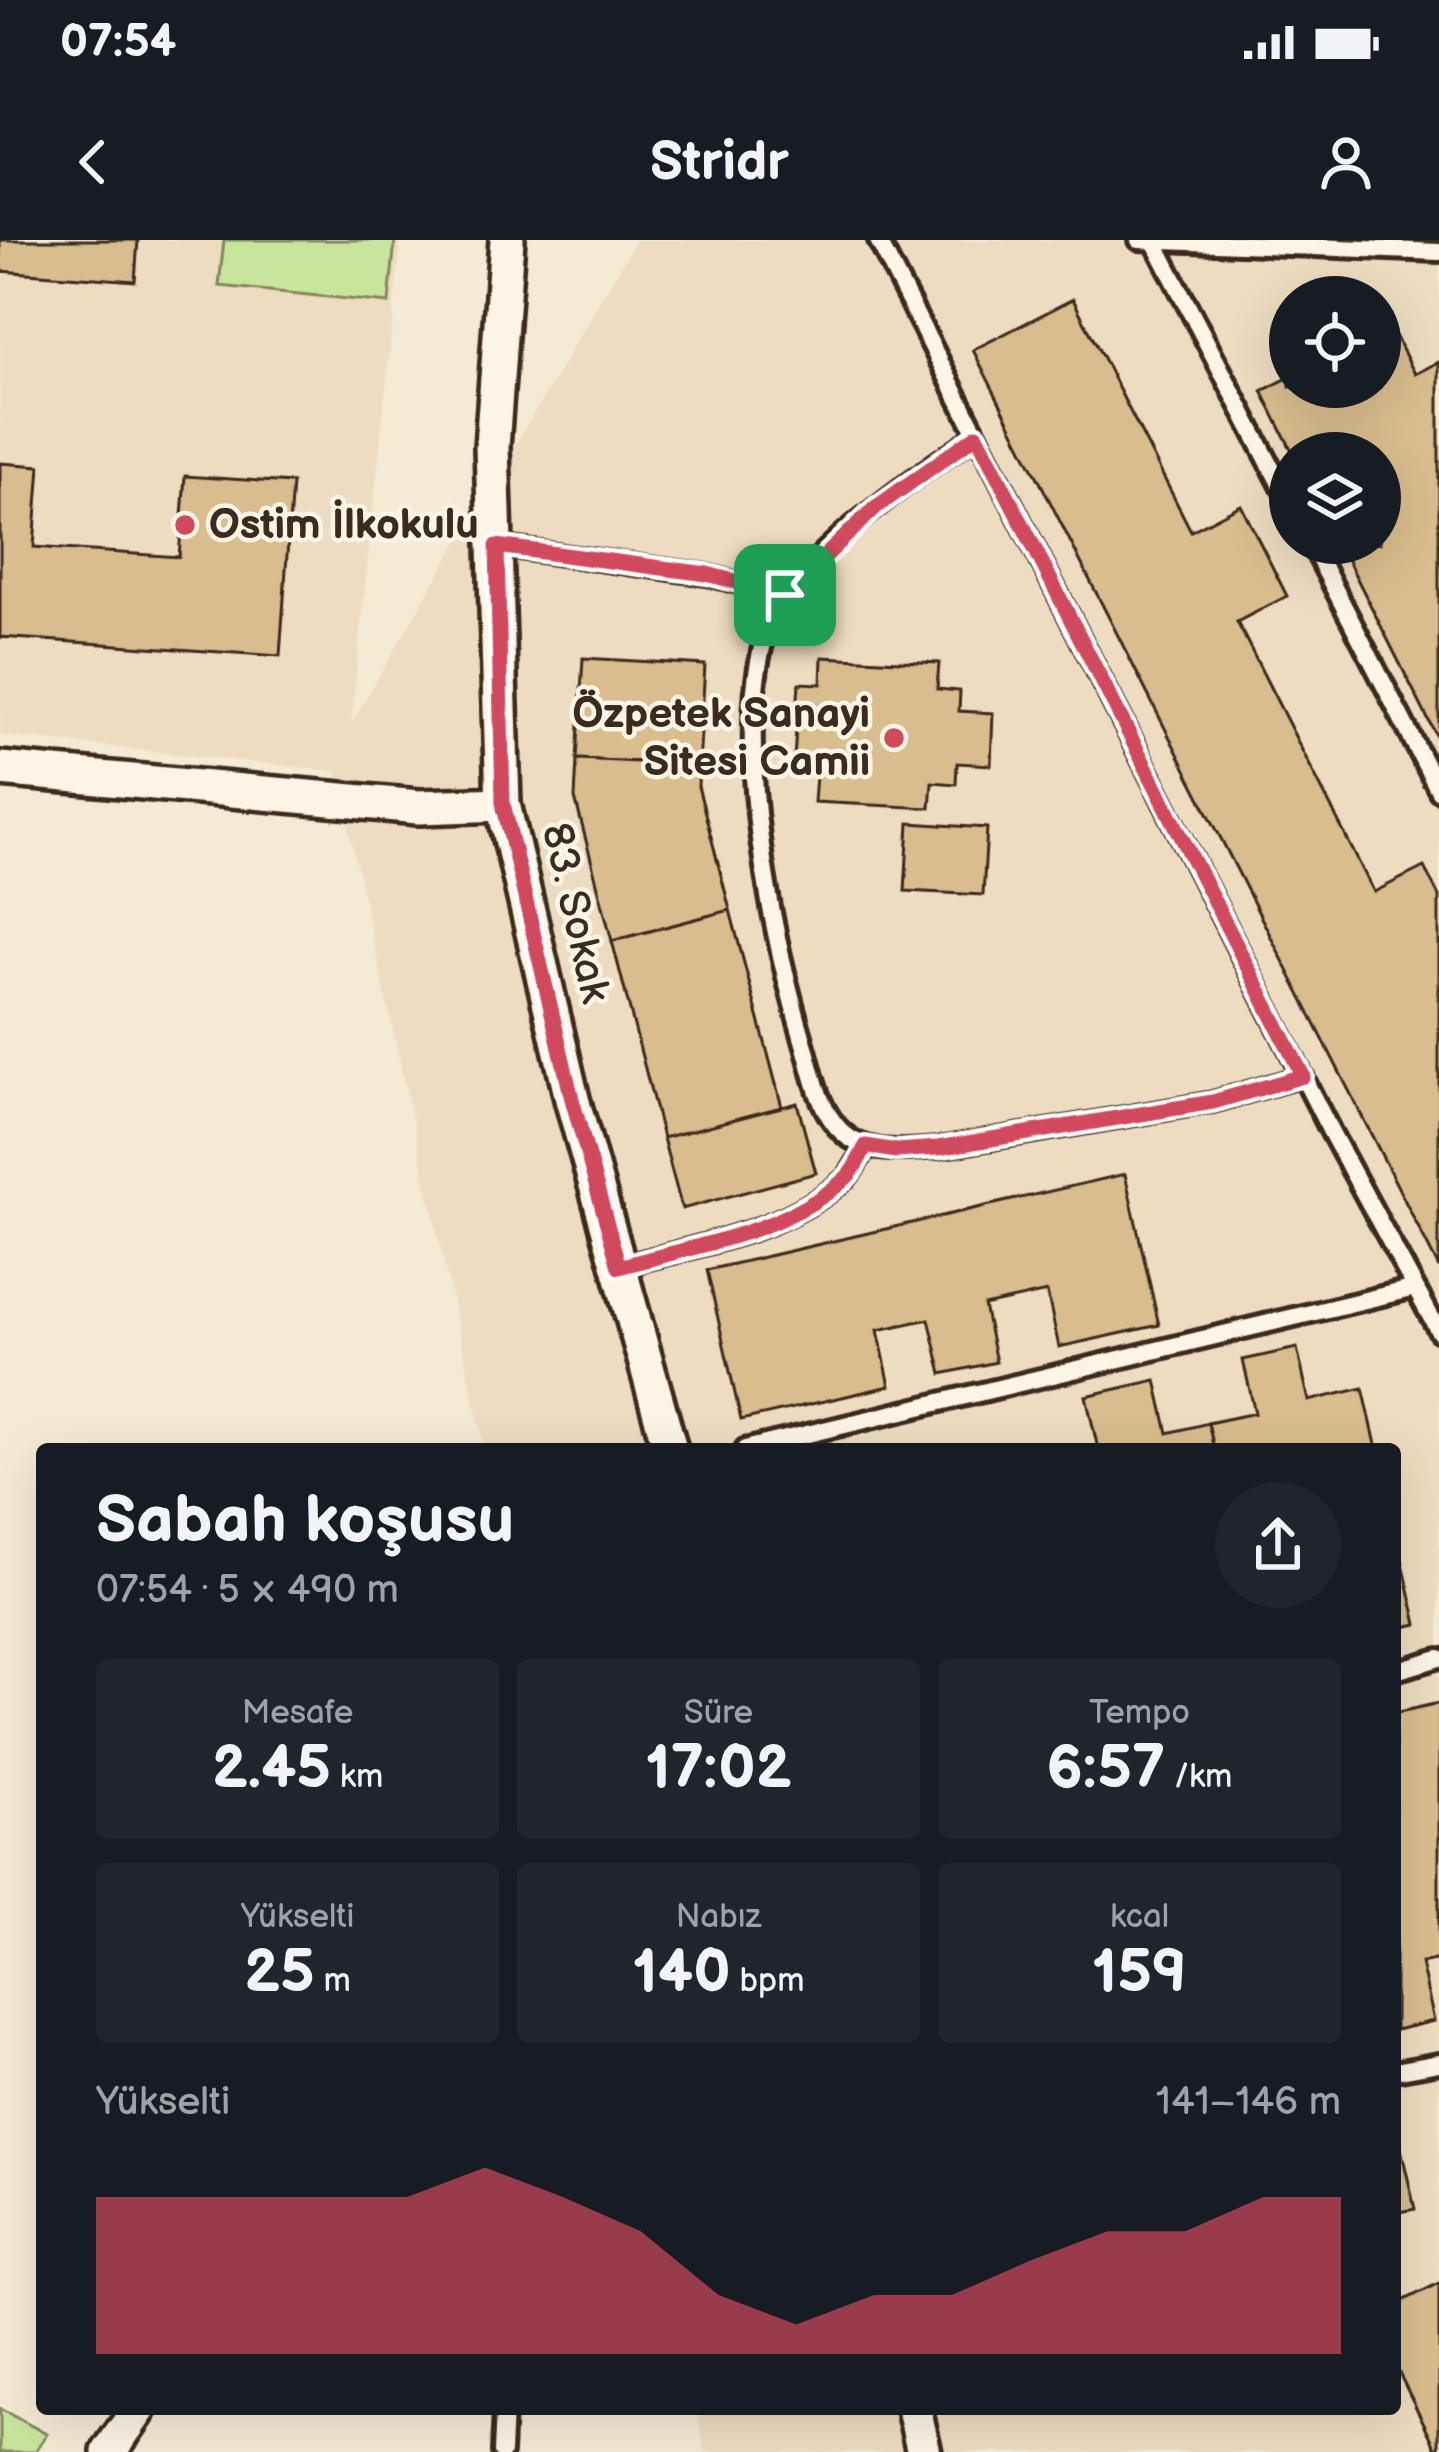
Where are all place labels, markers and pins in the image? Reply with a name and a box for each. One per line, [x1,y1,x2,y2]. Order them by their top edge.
place label: Ostim İlkokulu [209,498,479,551]
marker: Ostim İlkokulu [172,512,198,538]
pin [734,544,836,646]
place label: Özpetek Sanayi Sitesi Camii [573,688,870,788]
marker: Özpetek Sanayi Sitesi Camii [881,725,907,751]

